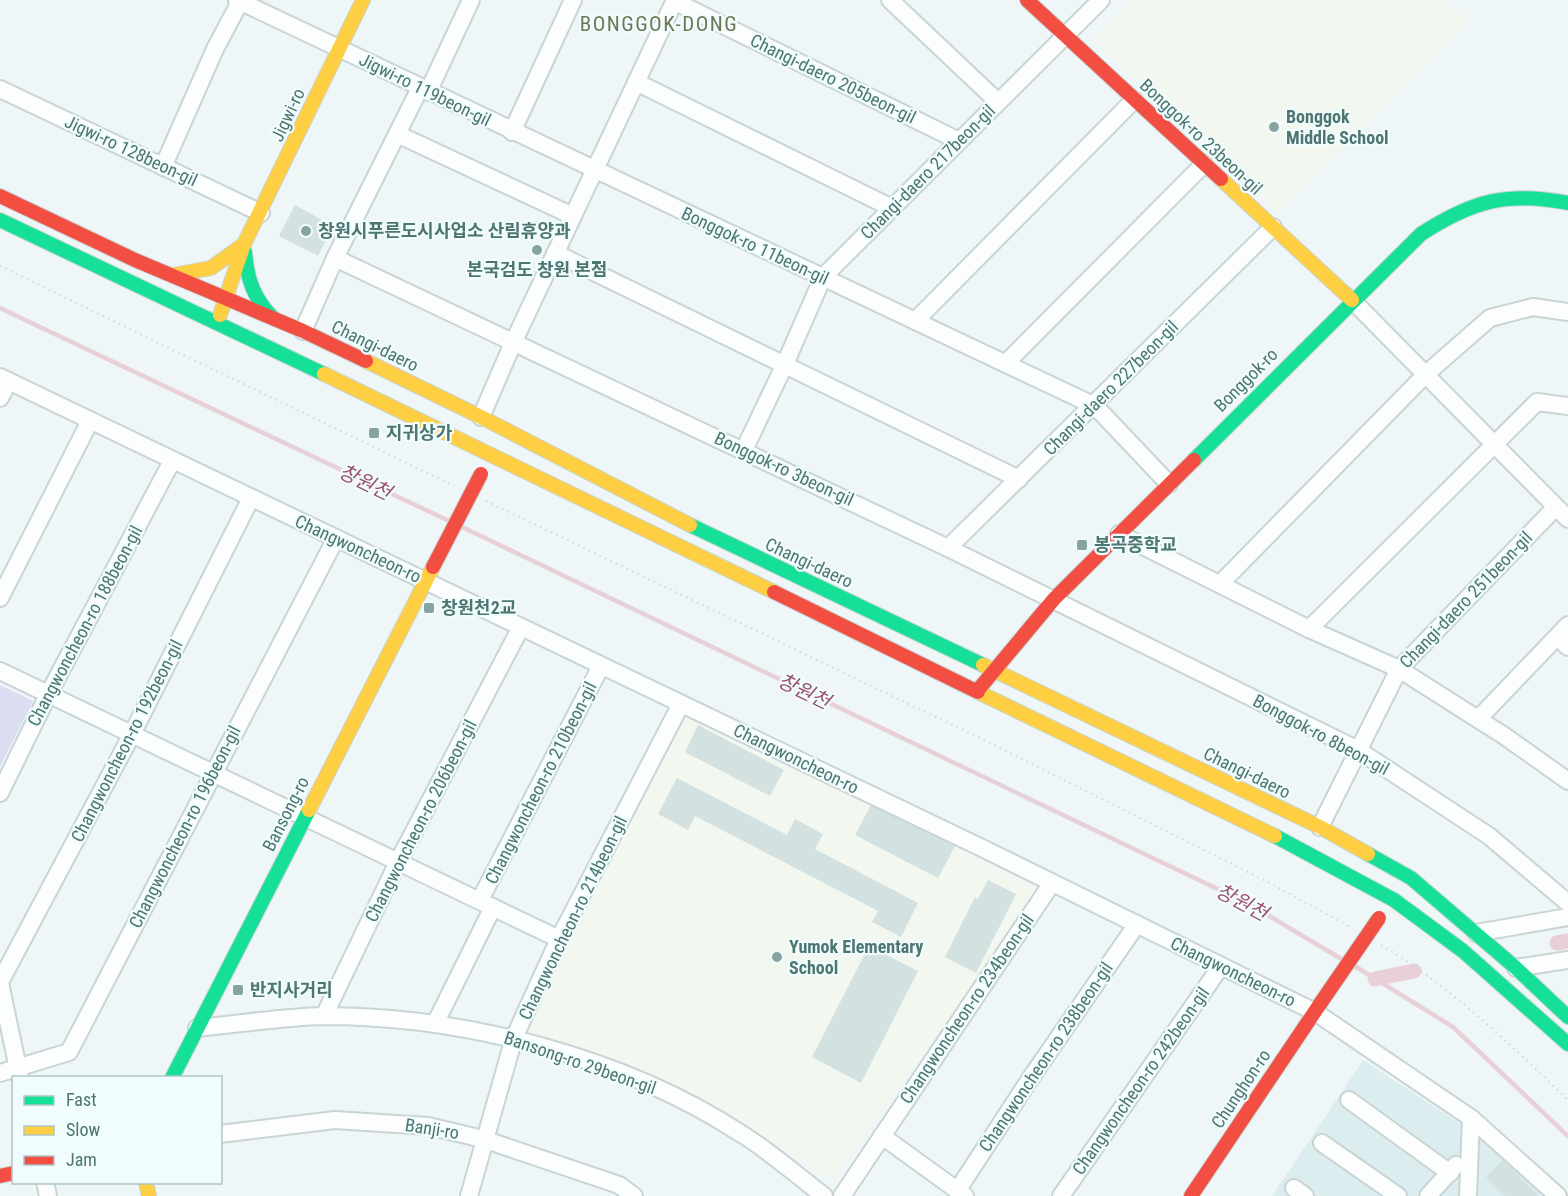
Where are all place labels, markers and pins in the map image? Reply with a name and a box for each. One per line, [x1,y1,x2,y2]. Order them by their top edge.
place label: Bonggok Middle School [1286,106,1389,148]
marker: Bonggok Middle School [1267,120,1281,134]
place label: 창원시푸른도시사업소 산림휴양과 [318,220,571,241]
marker: 창원시푸른도시사업소 산림휴양과 [299,224,313,238]
marker: 본국검도 창원 본점 [530,243,544,257]
place label: 본국검도 창원 본점 [467,259,607,280]
place label: 지귀상가 [386,422,453,443]
marker: 지귀상가 [367,426,381,440]
place label: 봉곡중학교 [1094,534,1177,555]
marker: 봉곡중학교 [1075,538,1089,552]
place label: 창원천2교 [441,597,516,618]
marker: 창원천2교 [422,601,436,615]
place label: Yumok Elementary School [789,936,923,978]
marker: Yumok Elementary School [770,950,784,964]
place label: 반지사거리 [250,979,333,1000]
marker: 반지사거리 [231,983,245,997]

